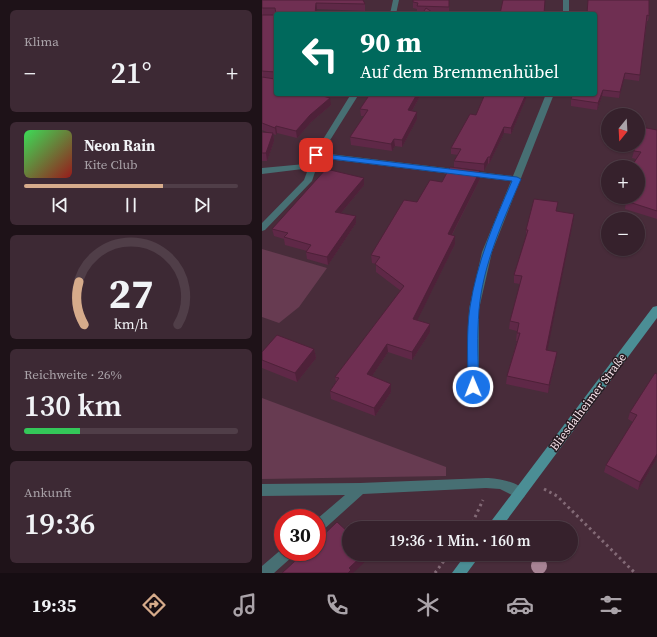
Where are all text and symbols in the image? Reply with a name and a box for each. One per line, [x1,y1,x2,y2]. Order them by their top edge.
text: 90 m [360,23,422,61]
icon: left [294,28,346,80]
text: Klima [24,33,59,50]
text: 21° [110,52,152,93]
text: − [24,58,36,88]
text: + [226,58,238,88]
text: Auf dem Bremmenhübel [360,59,559,84]
north arrow [601,108,645,152]
map controls [601,108,645,256]
text: Neon Rain [84,135,155,156]
pin [299,138,333,172]
icon: arrive [305,144,327,166]
text: Kite Club [84,156,137,173]
button: + [601,160,645,204]
icon: previous [49,194,71,216]
icon: pause [120,194,142,216]
icon: next [191,194,213,216]
button: − [601,212,645,256]
text: 27 [108,264,154,321]
text: km/h [114,313,148,333]
street label: Bliesdalheimer Straße [546,350,630,454]
text: Reichweite · 26% [24,366,122,383]
position arrow [452,366,494,408]
text: 130 km [24,385,122,426]
text: Ankunft [24,484,71,501]
text: 19:36 [24,503,95,544]
speed limit sign: 30 [274,509,326,561]
text: 19:36 · 1 Min. · 160 m [389,530,531,551]
icon: directions [140,591,168,619]
icon: music [231,591,259,619]
icon: phone [323,591,351,619]
icon: climate [414,591,442,619]
icon: car [506,591,534,619]
icon: filters [597,591,625,619]
text: 19:35 [32,593,76,618]

